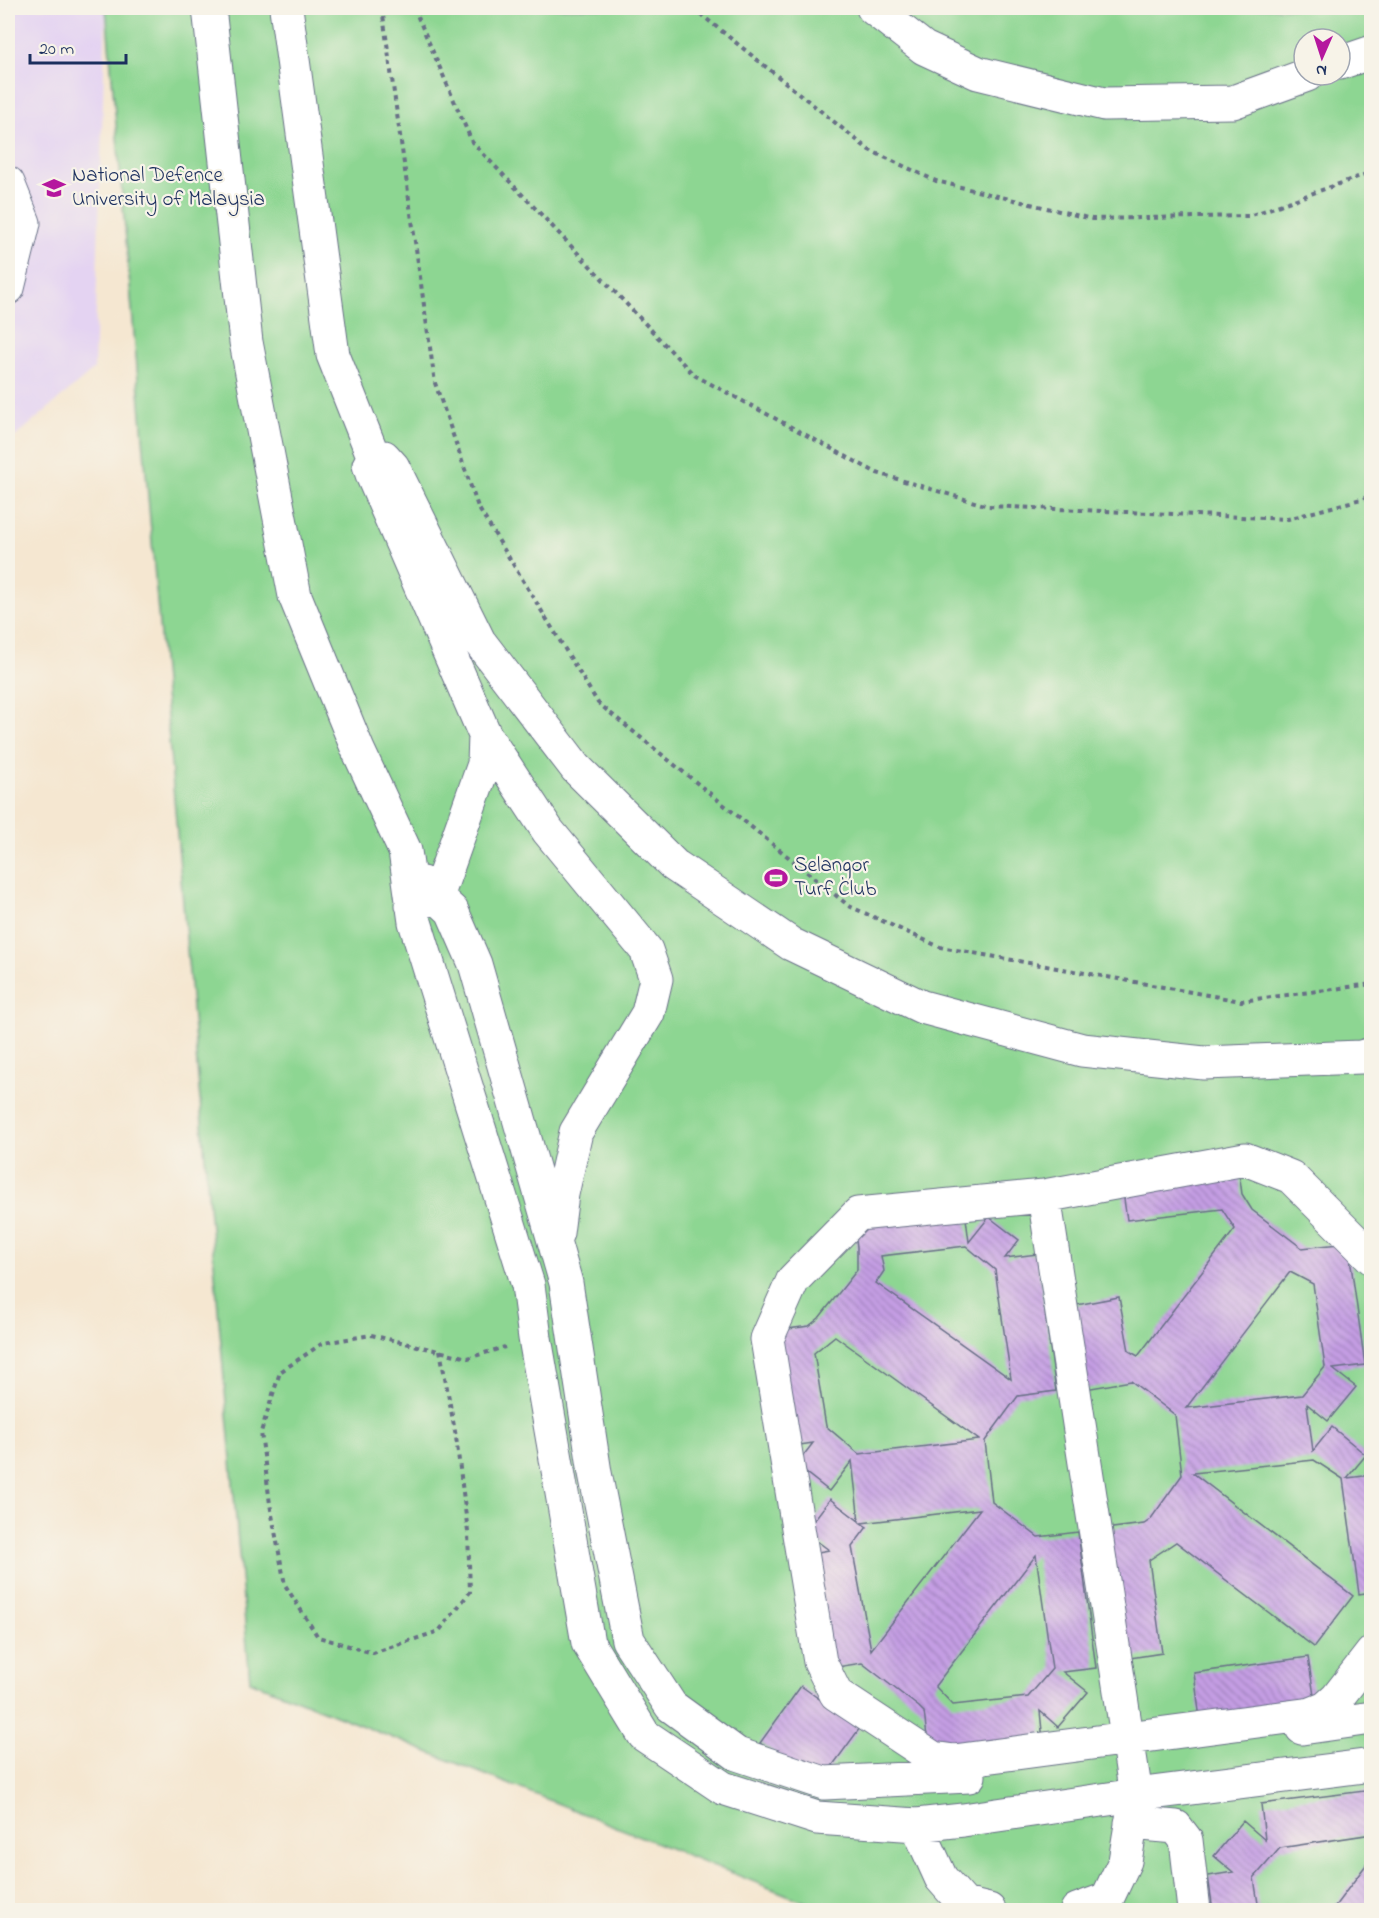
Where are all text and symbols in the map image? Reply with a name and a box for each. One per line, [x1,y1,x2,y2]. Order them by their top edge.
scale bar [30,27,126,65]
north arrow [1292,27,1352,87]
text: 20 m [39,37,74,63]
text: N [1315,58,1327,82]
place label: National Defence University of Malaysia [72,161,265,217]
school or university icon: National Defence University of Malaysia [41,175,67,201]
place label: Selangor Turf Club [794,851,876,905]
sports icon: Selangor Turf Club [763,865,789,891]

